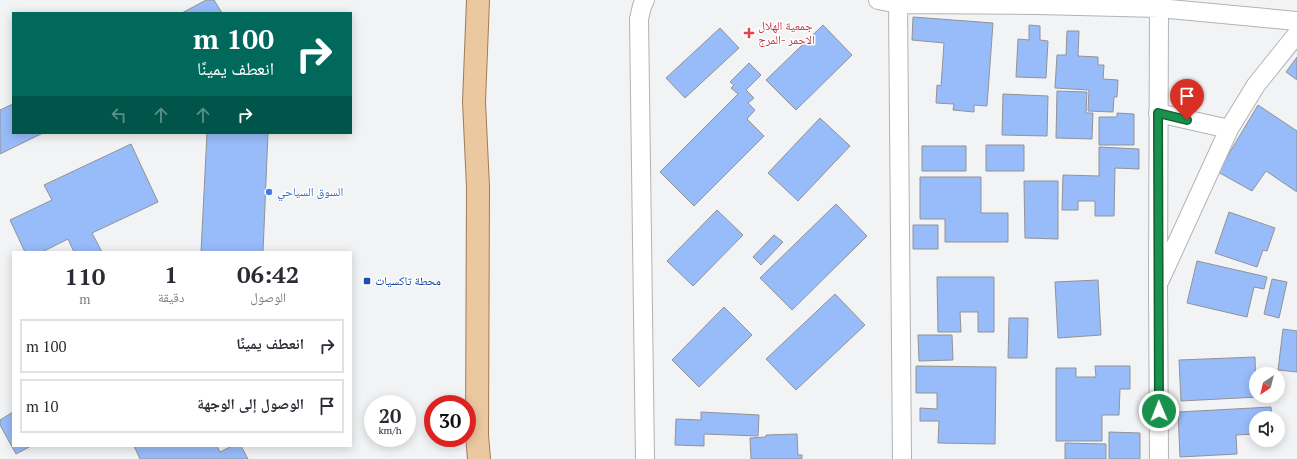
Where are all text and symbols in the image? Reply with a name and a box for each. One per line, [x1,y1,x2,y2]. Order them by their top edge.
place label: جمعية الهلال الاحمر -المرج [758,18,815,47]
text: 100 m [193,20,274,57]
marker: جمعية الهلال الاحمر -المرج [743,27,755,39]
icon: right [288,28,340,80]
text: انعطف يمينًا [197,56,274,80]
pin [1170,79,1204,120]
icon: arrive [1176,85,1198,107]
icon: left [108,104,130,126]
icon: ahead [150,104,172,126]
icon: ahead [192,104,214,126]
icon: right [234,104,256,126]
place label: السوق السياحي [277,184,343,202]
marker: السوق السياحي [264,187,274,197]
text: 1 [164,258,178,290]
text: 06:42 [237,258,299,290]
text: 110 [65,260,105,292]
place label: محطة تاكسيات [375,273,441,288]
marker: محطة تاكسيات [362,276,372,286]
text: دقيقة [158,288,184,306]
text: الوصول [250,288,286,306]
text: m [79,290,91,308]
text: انعطف يمينًا [236,333,304,353]
icon: right [316,335,338,357]
text: 100 m [26,336,67,356]
north arrow [1249,367,1285,403]
map controls [1249,367,1285,447]
position arrow [1138,390,1180,432]
text: الوصول إلى الوجهة [197,393,304,413]
icon: arrive [316,395,338,417]
speed limit sign: 30 [424,395,476,447]
text: 10 m [26,396,59,416]
text: 20 [379,402,401,429]
button: sound [1249,411,1285,447]
text: km/h [378,424,402,437]

